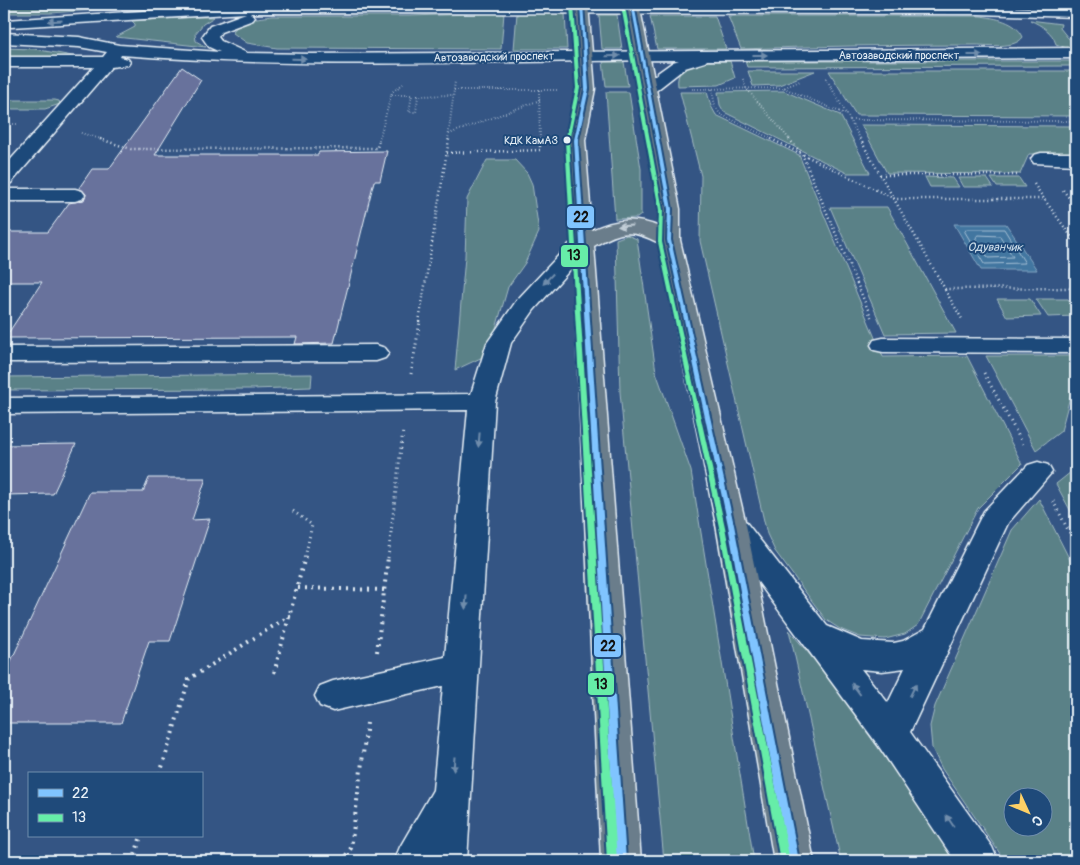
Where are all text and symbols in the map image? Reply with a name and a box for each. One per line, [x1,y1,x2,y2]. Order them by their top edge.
one-way arrow [47,17,63,25]
street label: Автозаводский проспект [434,49,555,65]
street label: Автозаводский проспект [839,49,960,62]
one-way arrow [752,51,768,59]
one-way arrow [967,51,983,59]
one-way arrow [605,52,621,60]
one-way arrow [291,55,307,63]
place label: КДК КамАЗ [504,134,558,147]
marker: КДК КамАЗ [562,135,572,145]
line badge: 22 [566,205,595,229]
text: 22 [573,209,589,226]
one-way arrow [617,222,633,230]
water label: Одуванчик [967,240,1024,255]
line badge: 13 [560,244,589,268]
text: 13 [567,247,581,264]
one-way arrow [543,273,554,286]
one-way arrow [475,432,483,448]
one-way arrow [461,594,469,610]
line badge: 22 [593,634,622,658]
text: 22 [600,638,616,655]
line badge: 13 [587,672,615,696]
text: 13 [594,676,608,693]
one-way arrow [851,682,862,695]
one-way arrow [908,683,917,698]
one-way arrow [449,756,457,772]
legend [28,772,202,838]
text: 22 [72,784,89,803]
north arrow [1002,788,1052,838]
text: 13 [72,808,86,827]
text: С [1028,812,1046,830]
one-way arrow [946,814,955,828]

